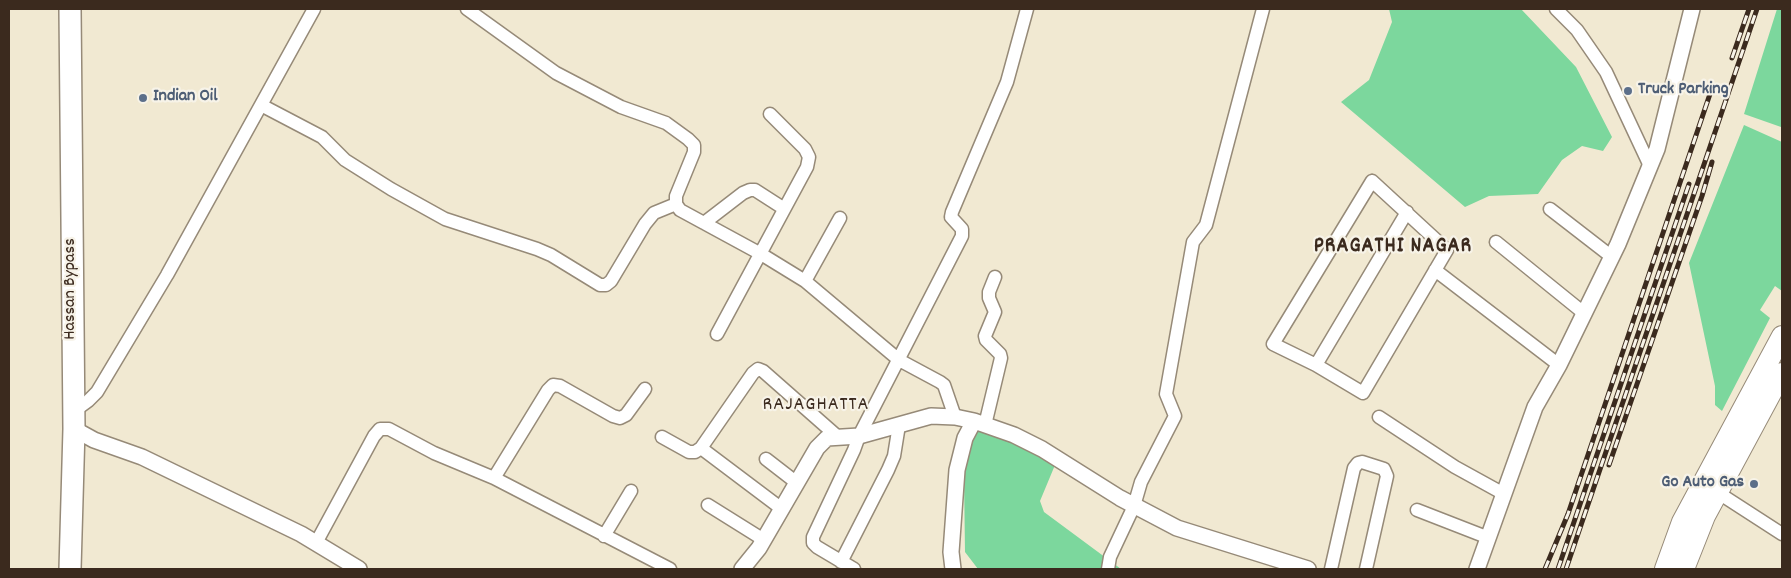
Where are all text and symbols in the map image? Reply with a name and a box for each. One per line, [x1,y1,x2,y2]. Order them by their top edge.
place label: Truck Parking [1638,80,1729,102]
marker: Truck Parking [1622,85,1634,97]
place label: Indian Oil [153,87,217,109]
marker: Indian Oil [137,92,149,104]
district label: PRAGATHI NAGAR [1312,235,1474,261]
street label: Hassan Bypass [61,238,83,340]
district label: RAJAGHATTA [761,394,871,418]
place label: Go Auto Gas [1661,473,1744,495]
marker: Go Auto Gas [1748,478,1760,490]

